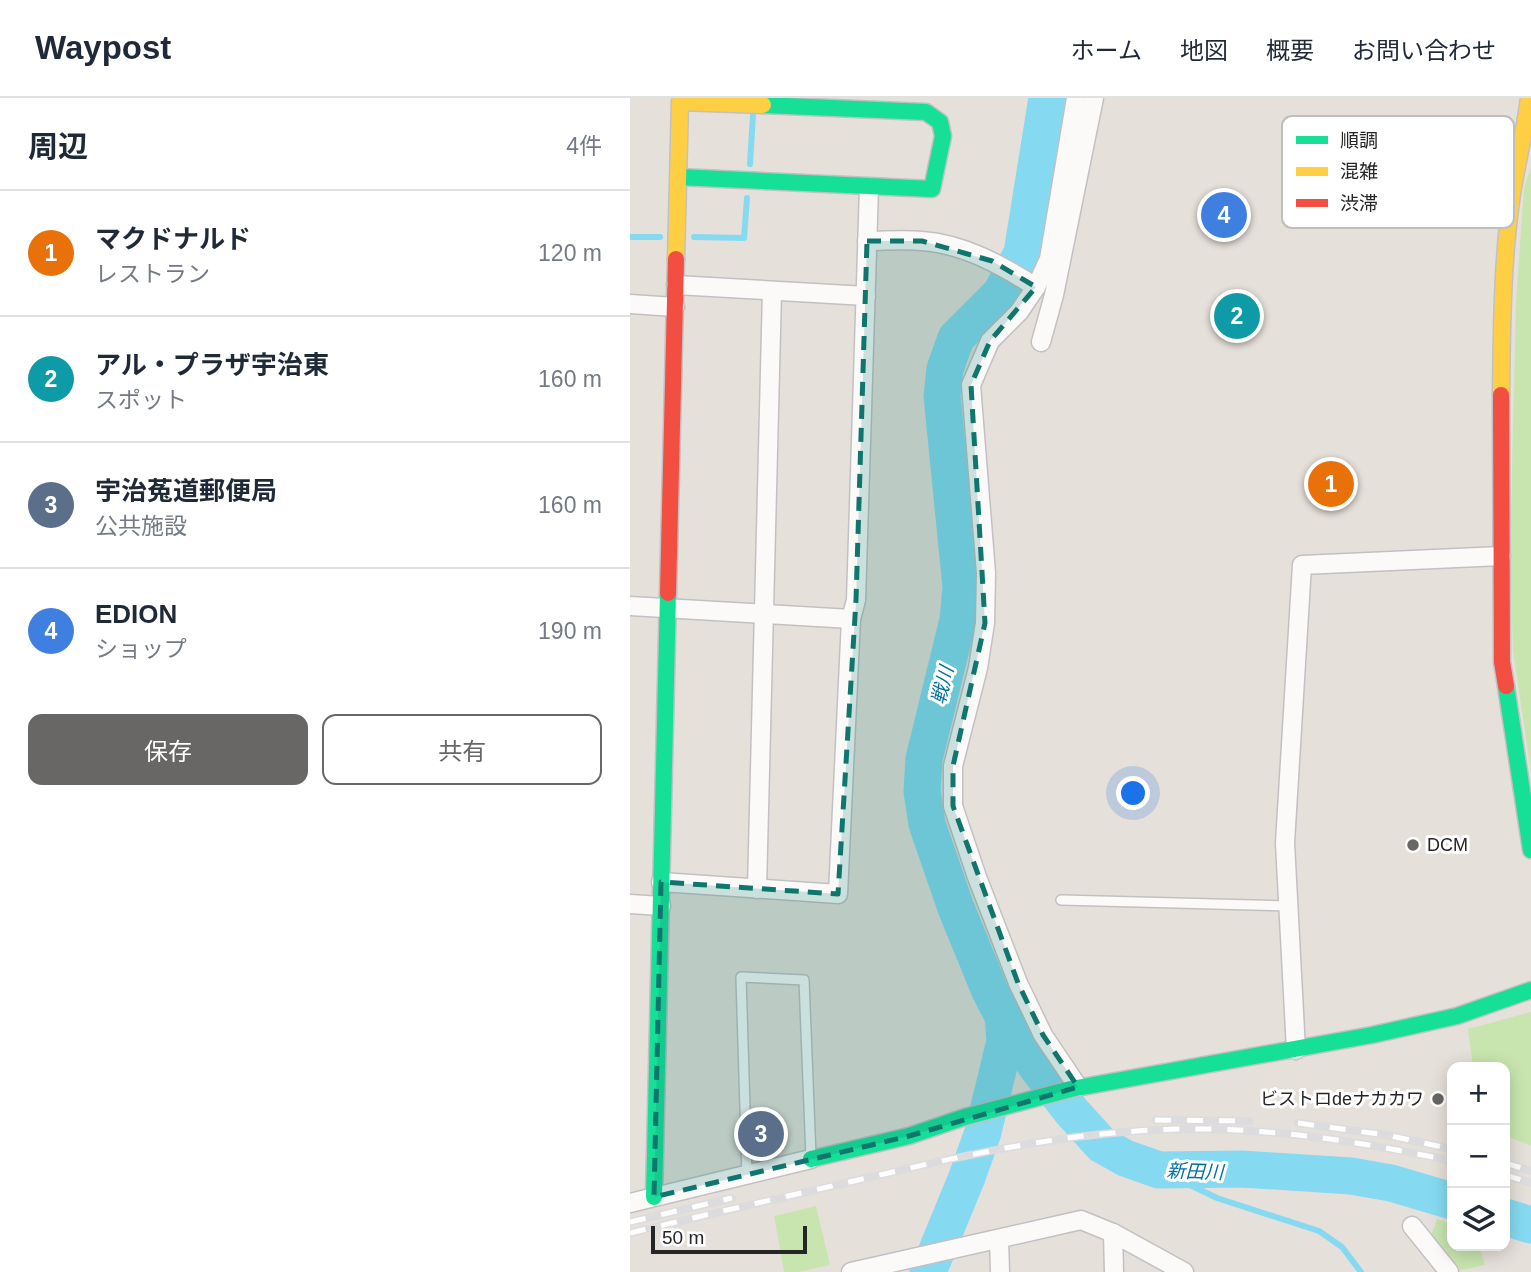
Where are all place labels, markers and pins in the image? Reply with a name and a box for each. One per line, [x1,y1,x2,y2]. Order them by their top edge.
pin: 4 [1201,189,1247,241]
pin: 2 [1214,290,1260,342]
pin: 1 [1308,458,1354,510]
place label: DCM [1427,835,1468,855]
marker: DCM [1405,837,1421,853]
place label: ビストロdeナカカワ [1260,1089,1424,1109]
marker: ビストロdeナカカワ [1430,1091,1446,1107]
pin: 3 [738,1108,784,1160]

